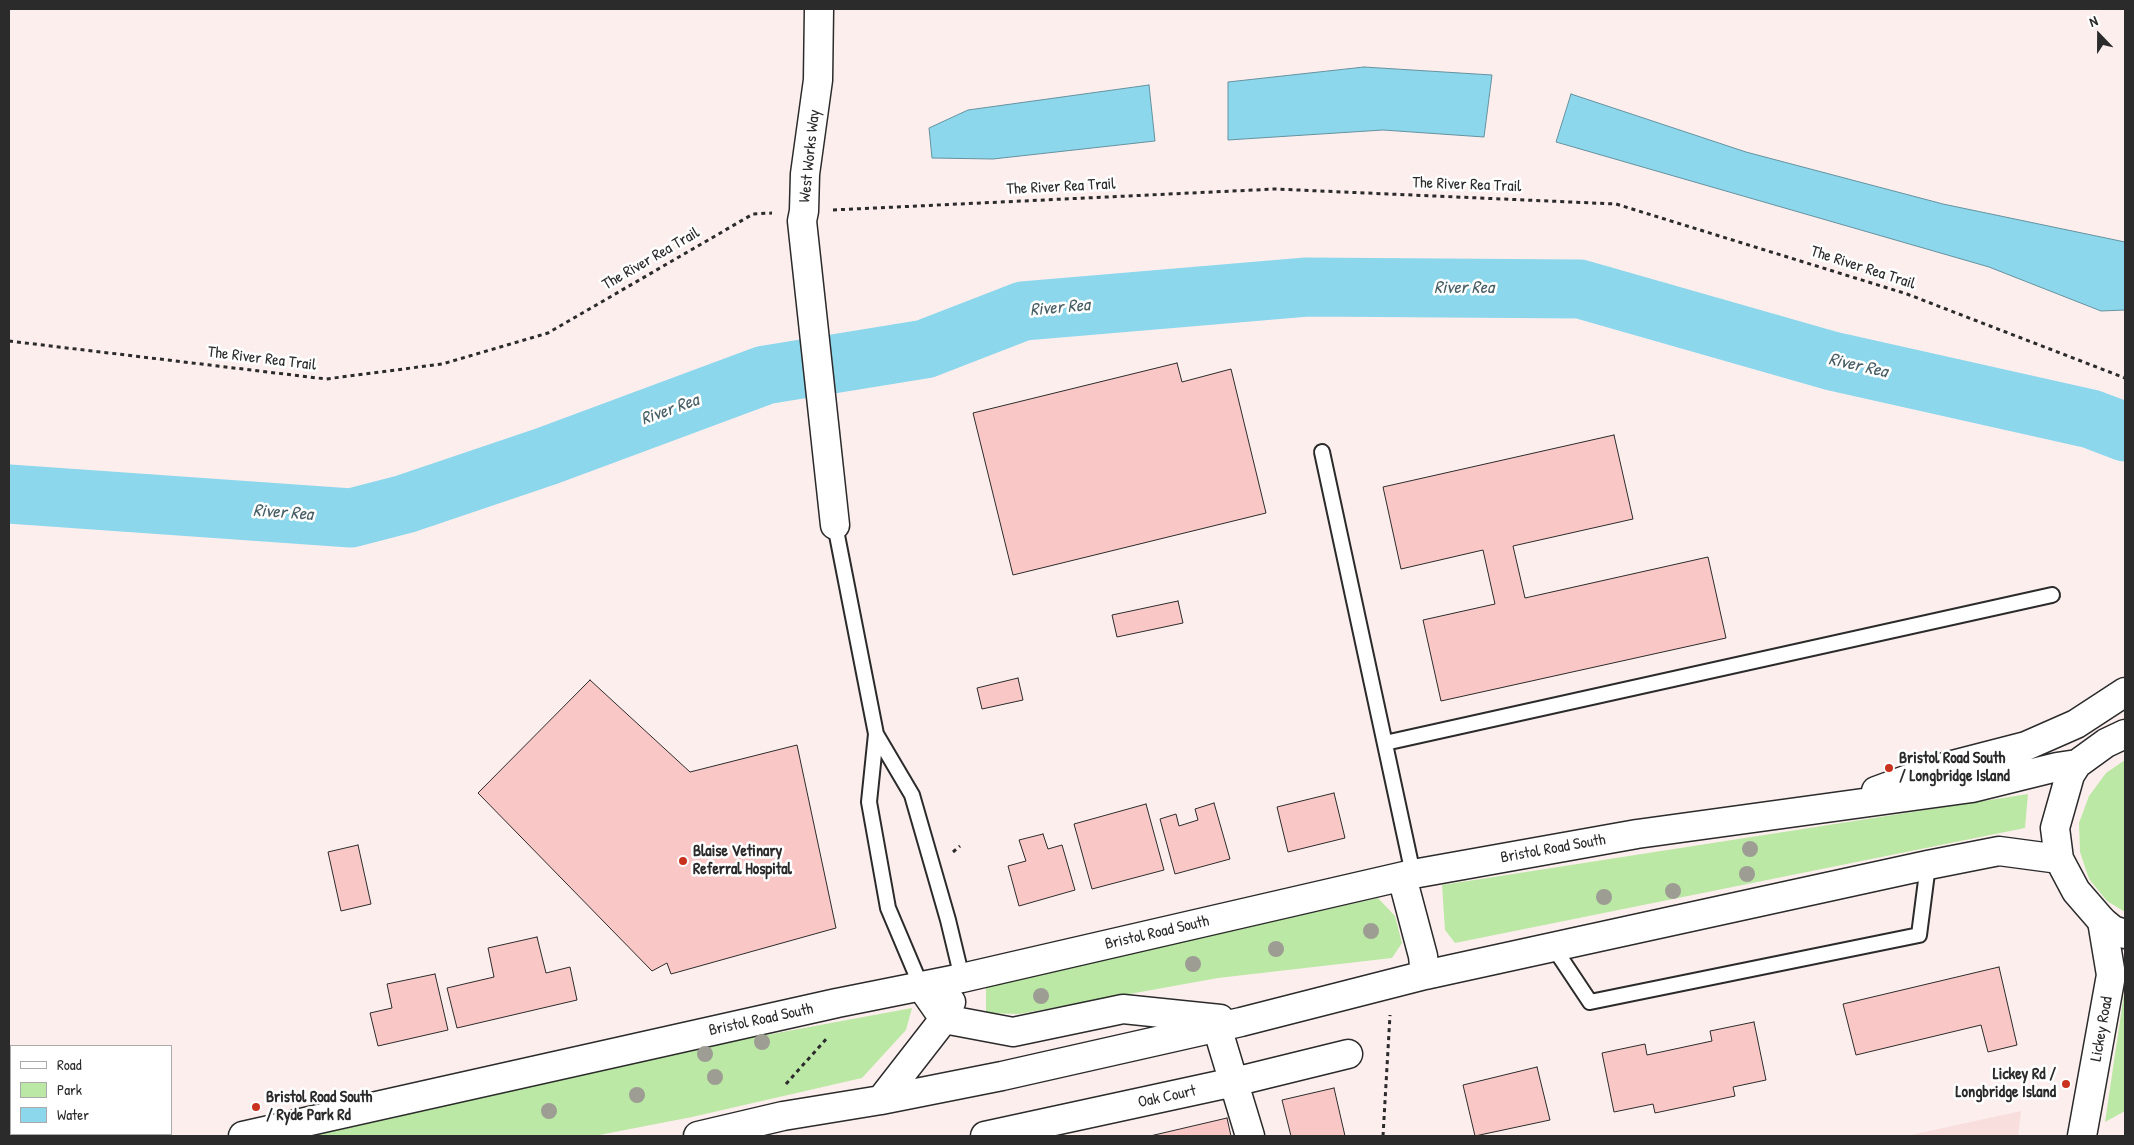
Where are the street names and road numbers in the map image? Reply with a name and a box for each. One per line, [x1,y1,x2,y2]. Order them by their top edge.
street label: West Works Way [796,109,824,203]
street label: The River Rea Trail [1412,174,1522,196]
street label: The River Rea Trail [1006,175,1116,199]
street label: The River Rea Trail [599,223,703,295]
street label: The River Rea Trail [1808,242,1918,294]
street label: The River Rea Trail [207,343,317,375]
street label: Bristol Road South [1499,830,1607,868]
street label: Bristol Road South [1103,912,1211,954]
street label: Lickey Road [2087,995,2117,1063]
street label: Bristol Road South [707,1000,815,1040]
street label: Oak Court [1136,1082,1198,1112]

